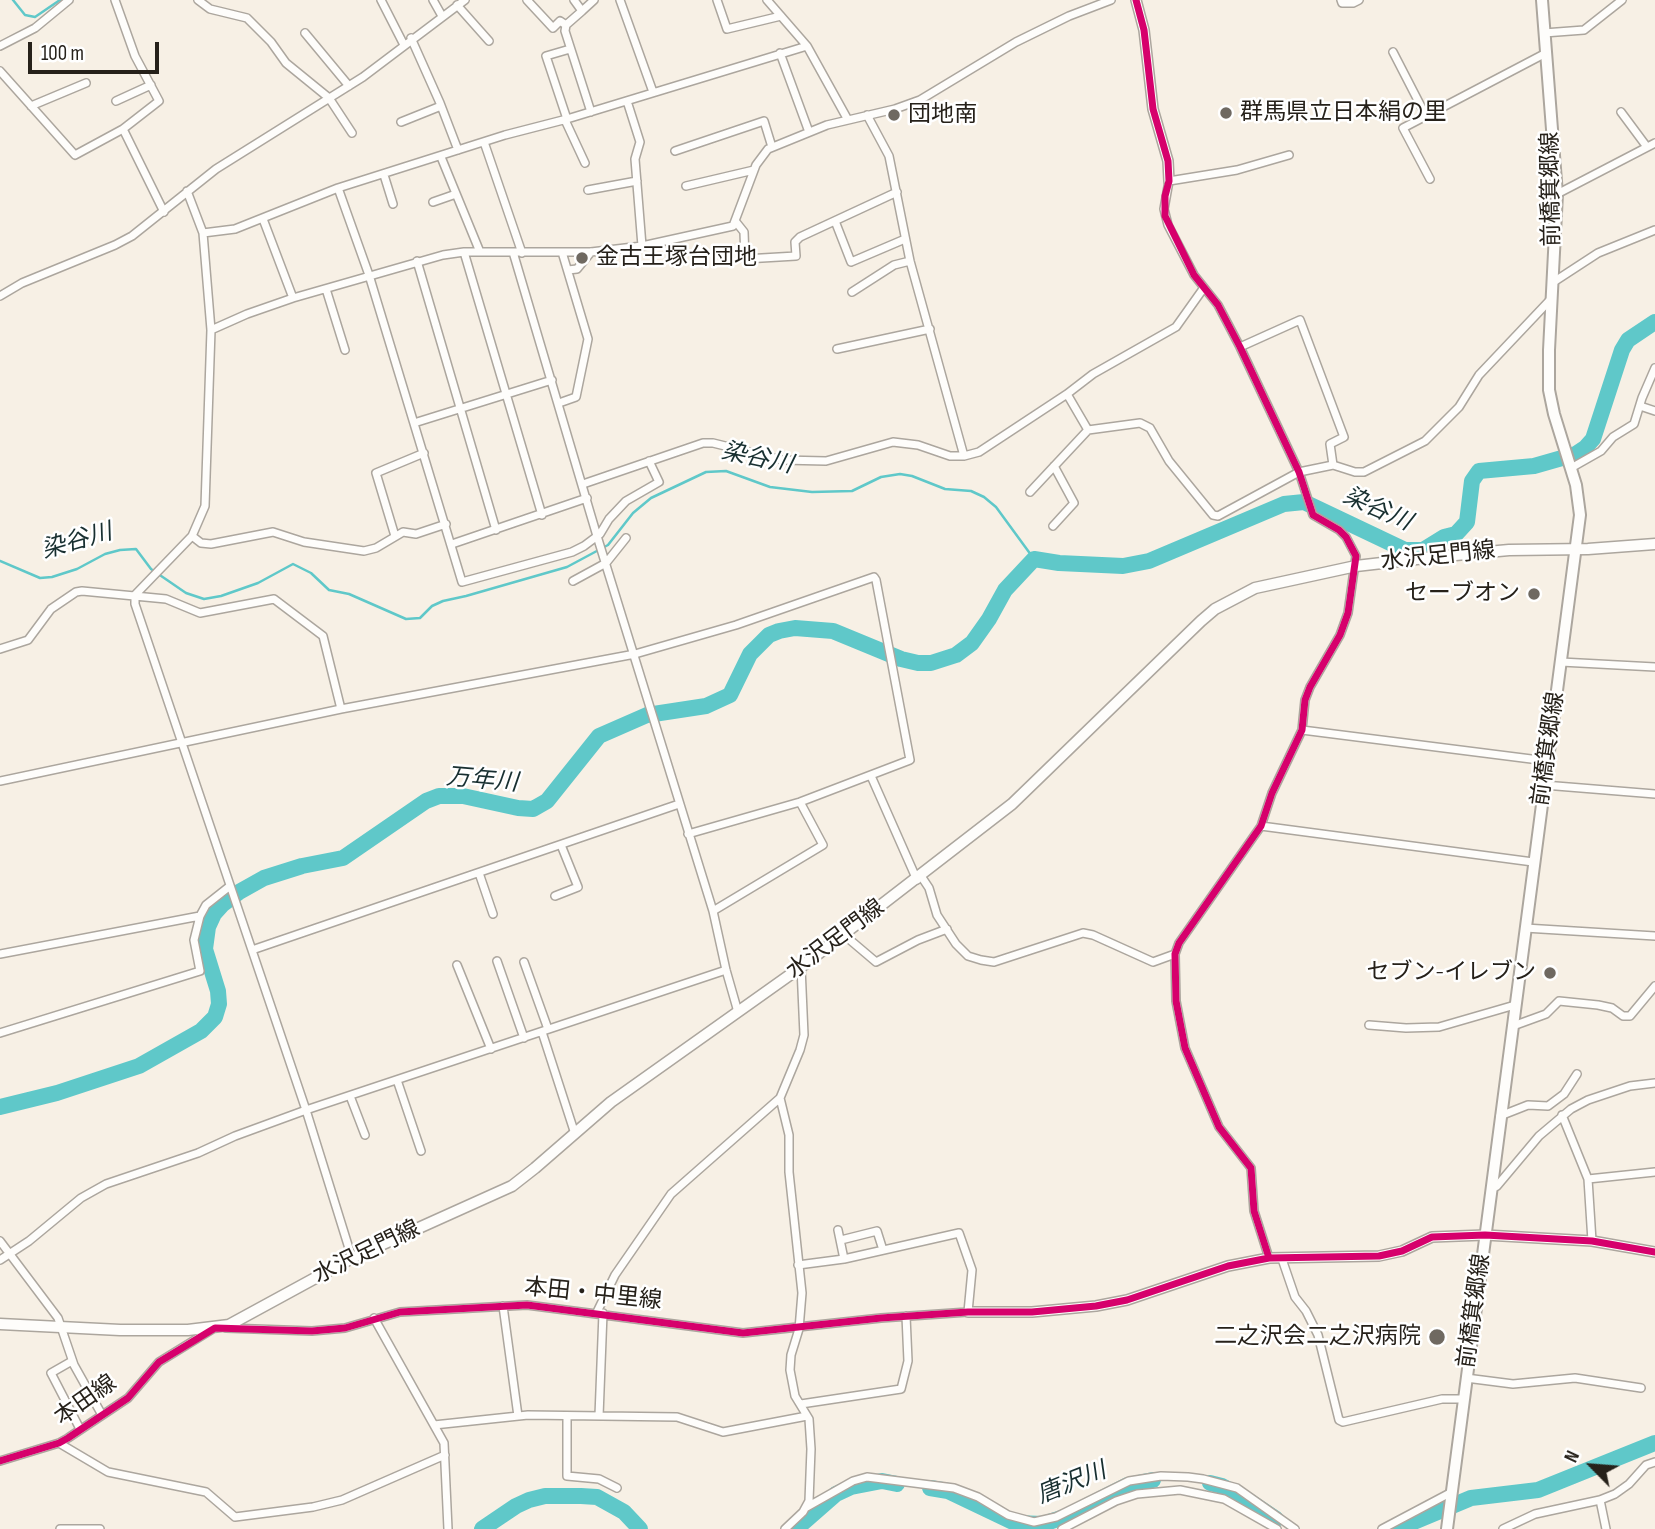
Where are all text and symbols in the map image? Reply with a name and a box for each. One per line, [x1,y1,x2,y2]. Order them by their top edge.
scale bar [32,28,163,72]
text: 100 m [41,41,84,66]
place label: 群馬県立日本絹の里 [1240,99,1447,127]
place label: 団地南 [908,101,977,129]
marker: 群馬県立日本絹の里 [1218,105,1234,121]
marker: 団地南 [886,107,902,123]
street label: 前橋箕郷線 [1537,131,1567,247]
place label: 金古王塚台団地 [596,244,757,272]
marker: 金古王塚台団地 [574,250,590,266]
water label: 染谷川 [719,437,795,481]
water label: 染谷川 [1338,482,1416,538]
water label: 染谷川 [38,518,116,566]
street label: 水沢足門線 [1379,537,1497,577]
place label: セーブオン [1405,580,1520,608]
marker: セーブオン [1526,586,1542,602]
street label: 前橋箕郷線 [1527,690,1571,808]
water label: 万年川 [445,764,519,798]
street label: 水沢足門線 [782,894,890,986]
place label: セブン-イレブン [1367,959,1536,987]
marker: セブン-イレブン [1542,965,1558,981]
street label: 水沢足門線 [309,1215,425,1291]
street label: 前橋箕郷線 [1453,1252,1497,1370]
street label: 本田・中里線 [523,1274,663,1316]
place label: 二之沢会二之沢病院 [1214,1323,1421,1351]
marker: 二之沢会二之沢病院 [1427,1327,1447,1347]
street label: 本田線 [50,1370,122,1432]
north arrow [1557,1431,1627,1501]
text: N [1560,1447,1585,1466]
water label: 唐沢川 [1033,1457,1111,1511]

